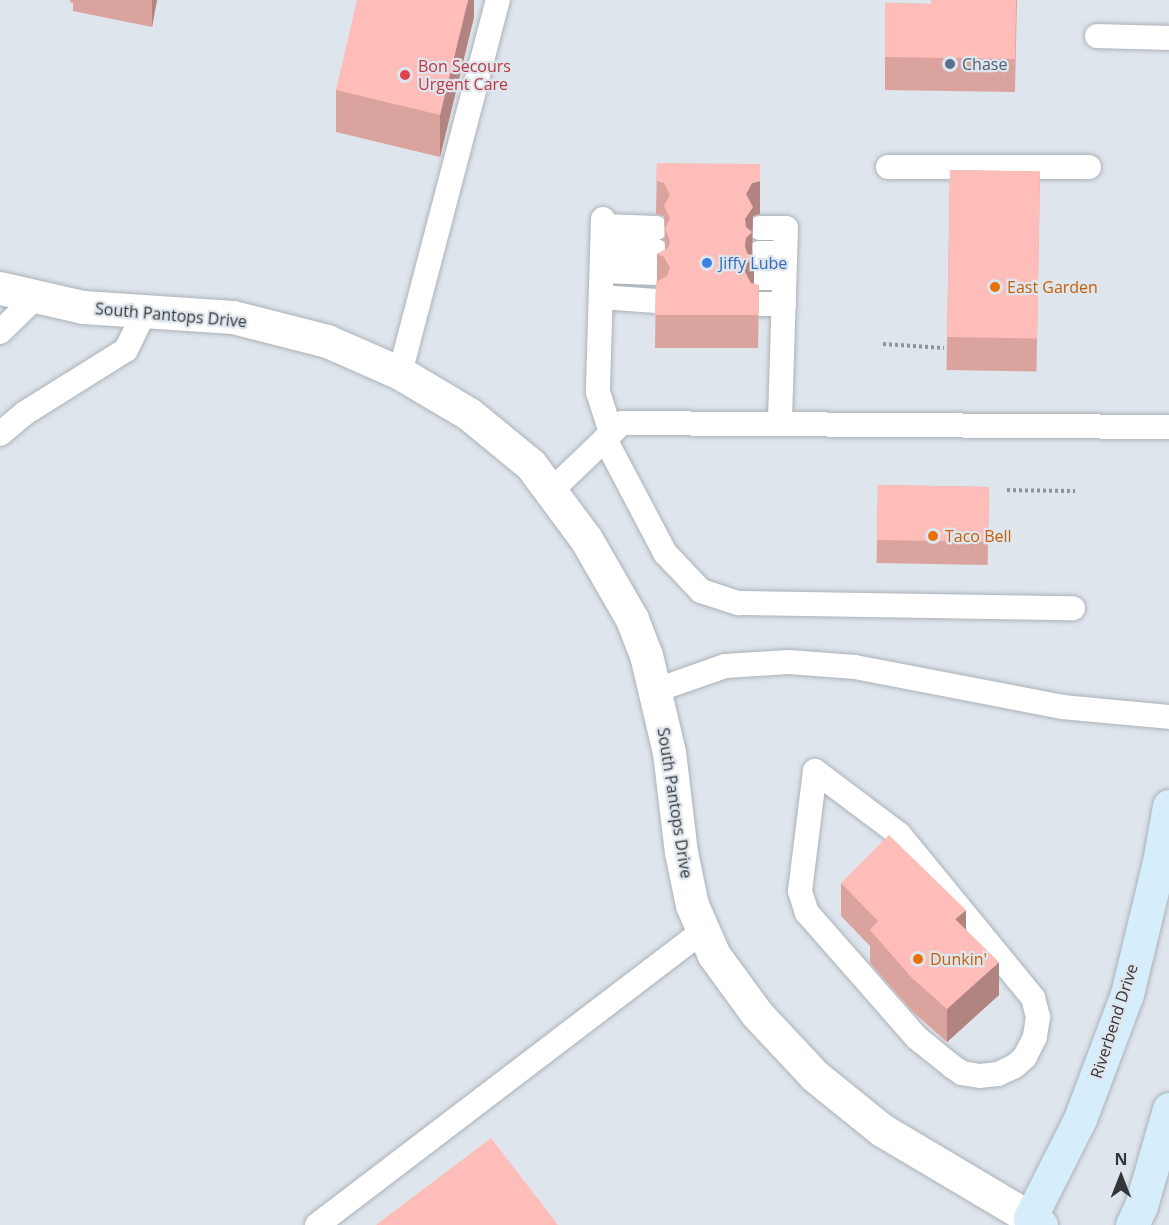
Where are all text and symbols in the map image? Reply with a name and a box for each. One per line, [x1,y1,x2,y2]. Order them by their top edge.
place label: Chase [962,54,1007,74]
place label: Bon Secours Urgent Care [418,56,511,94]
marker: Chase [943,57,957,71]
marker: Bon Secours Urgent Care [396,66,414,84]
place label: Jiffy Lube [719,253,787,273]
marker: Jiffy Lube [700,256,714,270]
place label: East Garden [1007,277,1098,297]
marker: East Garden [988,280,1002,294]
street label: South Pantops Drive [94,299,248,331]
place label: Taco Bell [945,526,1012,546]
marker: Taco Bell [926,529,940,543]
street label: South Pantops Drive [654,726,696,880]
place label: Dunkin' [930,949,987,969]
marker: Dunkin' [911,952,925,966]
street label: Riverbend Drive [1086,961,1142,1081]
north arrow [1091,1147,1151,1207]
text: N [1114,1148,1128,1170]

